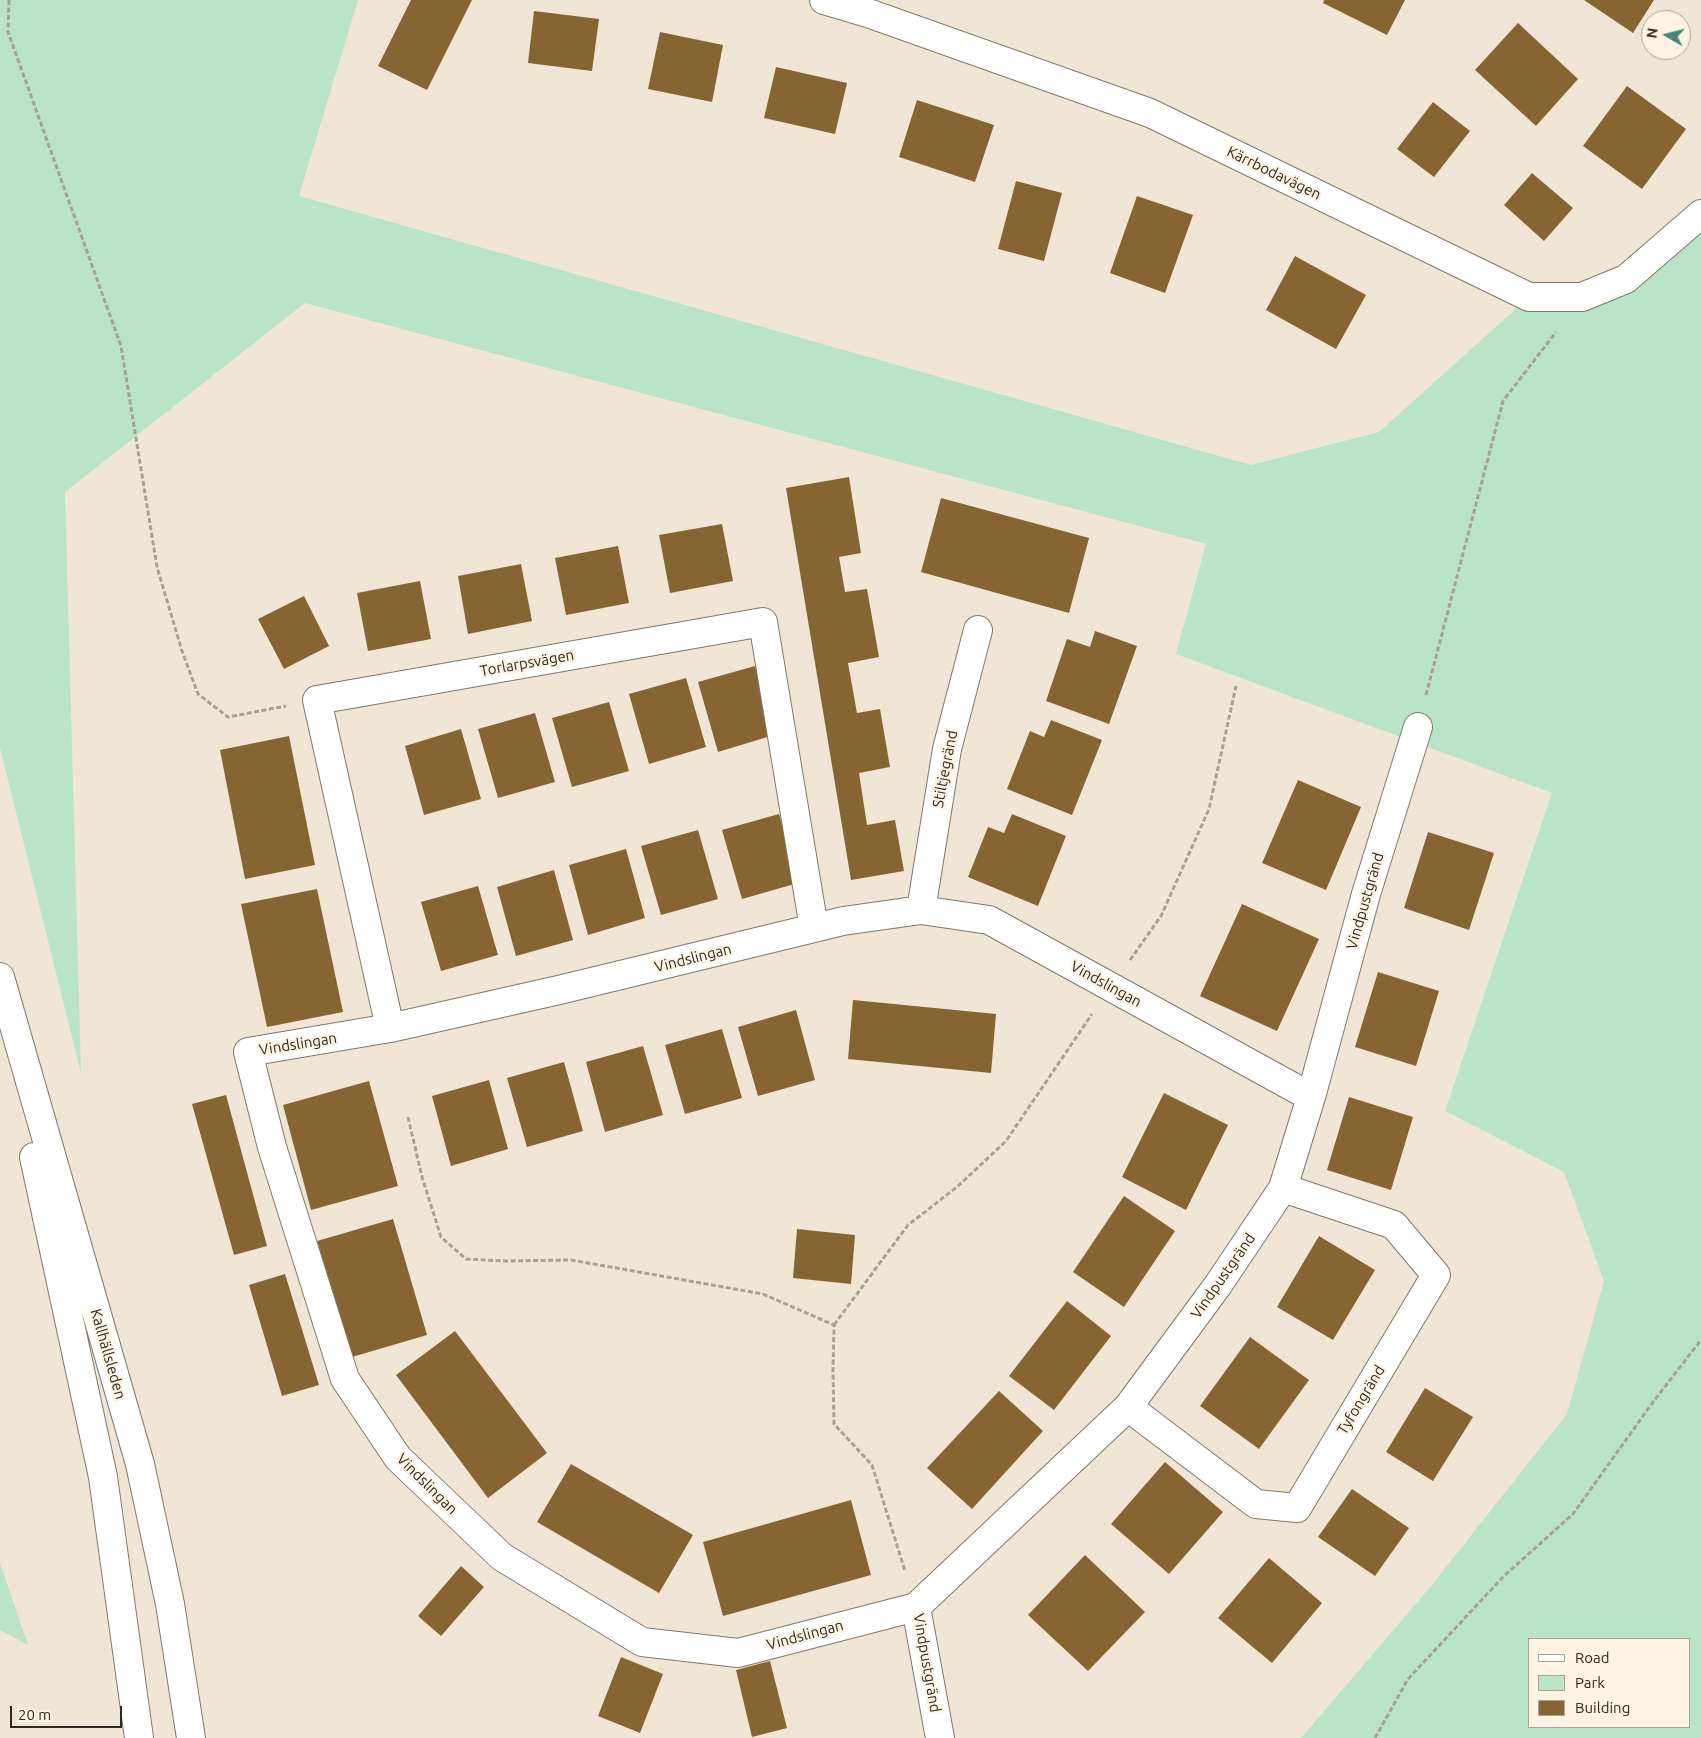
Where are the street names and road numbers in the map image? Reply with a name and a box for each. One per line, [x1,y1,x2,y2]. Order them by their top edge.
street label: Kärrbodavägen [1224,142,1324,204]
street label: Torlarpsvägen [479,646,575,680]
street label: Stiltjegränd [929,729,961,809]
street label: Vindpustgränd [1343,850,1387,952]
street label: Vindslingan [653,940,733,976]
street label: Vindslingan [1067,957,1145,1011]
street label: Vindslingan [258,1029,338,1059]
street label: Vindpustgränd [1187,1230,1259,1322]
street label: Kallhällsleden [87,1307,129,1401]
street label: Tyfongränd [1333,1362,1389,1438]
street label: Vindslingan [393,1450,461,1518]
street label: Vindpustgränd [909,1612,945,1714]
street label: Vindslingan [765,1616,845,1654]

